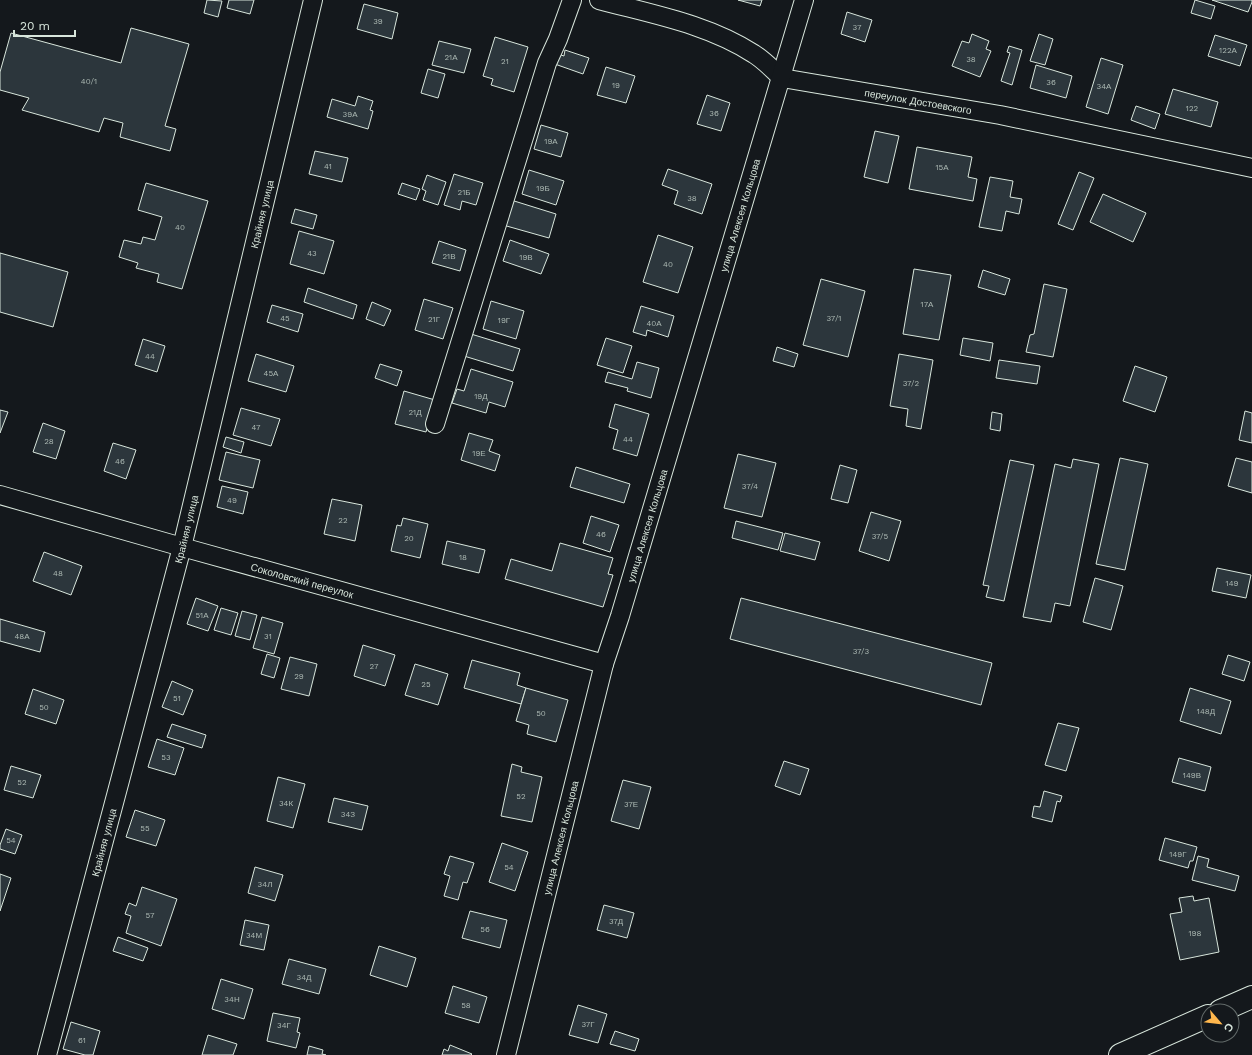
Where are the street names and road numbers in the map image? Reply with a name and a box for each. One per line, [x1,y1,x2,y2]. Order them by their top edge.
street label: переулок Достоевского [864,87,973,116]
street label: улица Алексея Кольцова [718,157,762,273]
street label: Крайняя улица [249,178,276,249]
street label: улица Алексея Кольцова [625,468,670,583]
street label: Крайняя улица [173,494,200,565]
street label: Соколовский переулок [249,561,355,600]
street label: улица Алексея Кольцова [541,779,581,896]
street label: Крайняя улица [90,807,118,878]

